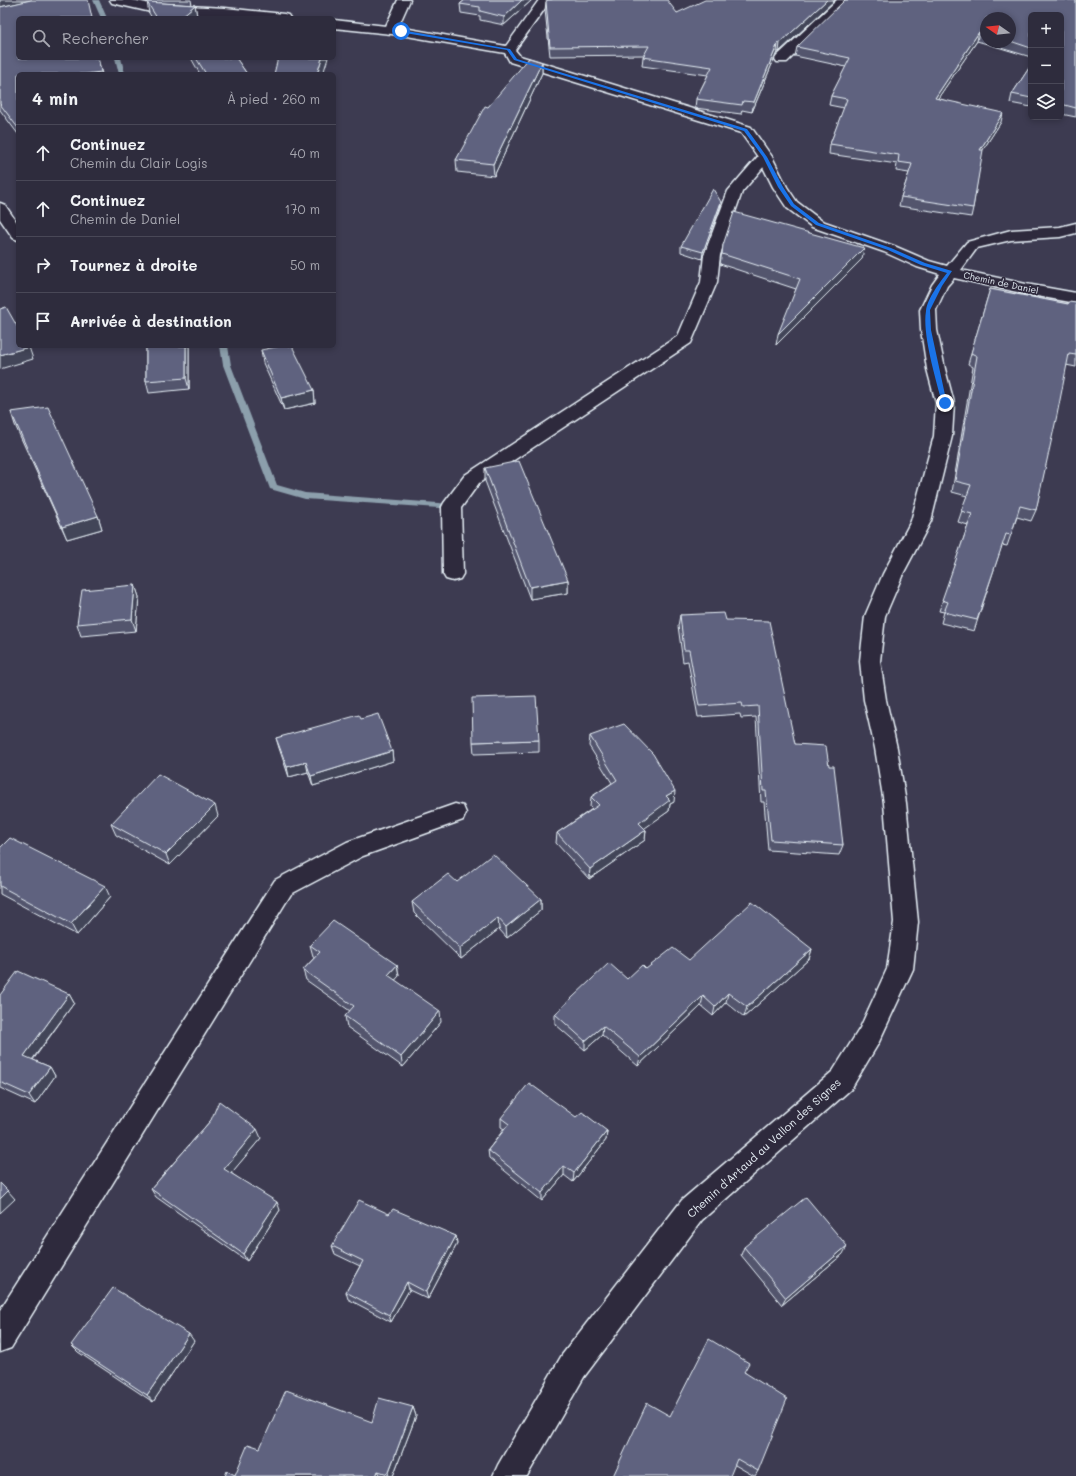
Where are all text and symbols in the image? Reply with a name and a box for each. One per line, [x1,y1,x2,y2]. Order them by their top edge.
north arrow [980,12,1016,48]
map controls [1028,12,1064,120]
button: + [1028,12,1064,48]
search box [16,16,336,60]
route start [392,22,410,40]
icon: search [30,27,52,49]
text: Rechercher [62,28,149,48]
button: − [1028,48,1064,84]
button: layers [1028,84,1064,120]
text: 4 min [32,87,78,109]
text: À pied · 260 m [227,90,320,107]
text: Continuez [70,134,145,154]
icon: ahead [32,142,54,164]
text: 40 m [290,144,320,161]
text: Chemin du Clair Logis [70,154,208,171]
text: Continuez [70,190,145,210]
icon: ahead [32,198,54,220]
text: 170 m [284,200,320,217]
text: Chemin de Daniel [70,210,180,227]
icon: right [32,254,54,276]
text: Tournez à droite [70,255,198,275]
text: 50 m [290,256,320,273]
street label: Chemin de Daniel [963,269,1040,296]
icon: arrive [32,310,54,332]
text: Arrivée à destination [70,311,232,331]
route end [936,394,954,412]
street label: Chemin d'Artaud au Vallon des Signes [684,1074,844,1221]

